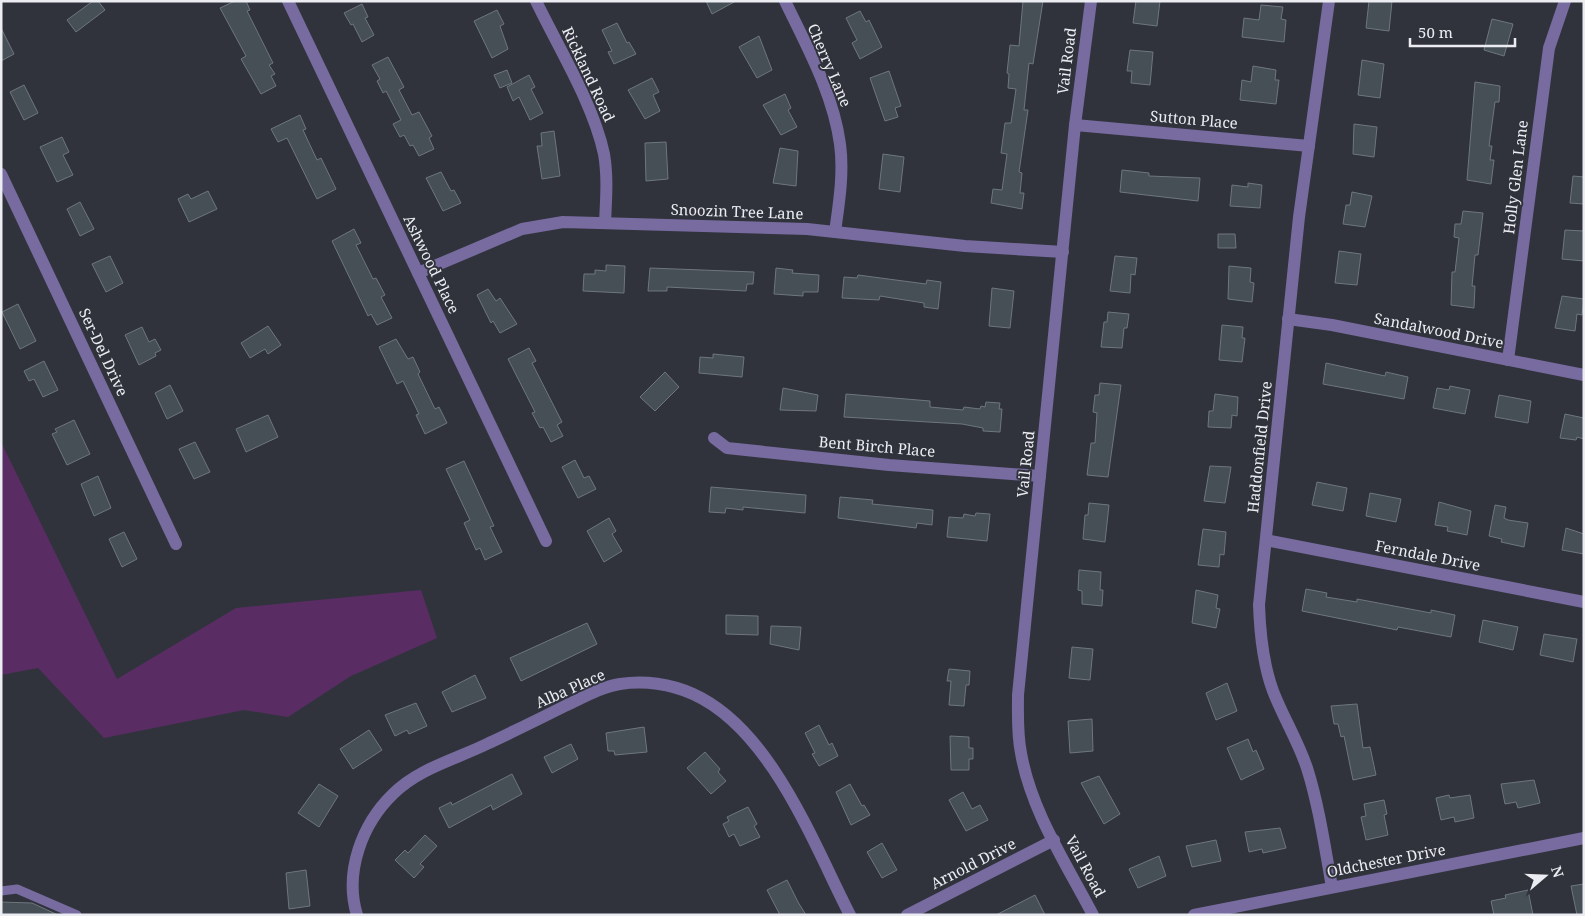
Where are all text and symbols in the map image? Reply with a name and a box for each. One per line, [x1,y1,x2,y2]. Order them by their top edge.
scale bar [1410,15,1515,47]
street label: Cherry Lane [803,20,857,110]
text: 50 m [1418,22,1453,42]
street label: Rickland Road [558,23,620,125]
street label: Vail Road [1052,26,1080,96]
street label: Sutton Place [1149,105,1239,133]
street label: Holly Glen Lane [1498,119,1532,235]
street label: Snoozin Tree Lane [670,199,804,223]
street label: Ashwood Place [399,211,465,317]
street label: Ser-Del Drive [75,305,133,399]
street label: Sandalwood Drive [1373,308,1505,352]
street label: Haddonfield Drive [1242,380,1276,514]
street label: Vail Road [1012,430,1038,498]
street label: Bent Birch Place [818,431,936,461]
street label: Ferndale Drive [1374,535,1482,575]
street label: Alba Place [532,664,608,712]
street label: Vail Road [1061,832,1111,900]
street label: Arnold Drive [927,833,1019,893]
street label: Oldchester Drive [1325,839,1447,881]
north arrow [1520,851,1570,901]
text: N [1547,863,1569,880]

